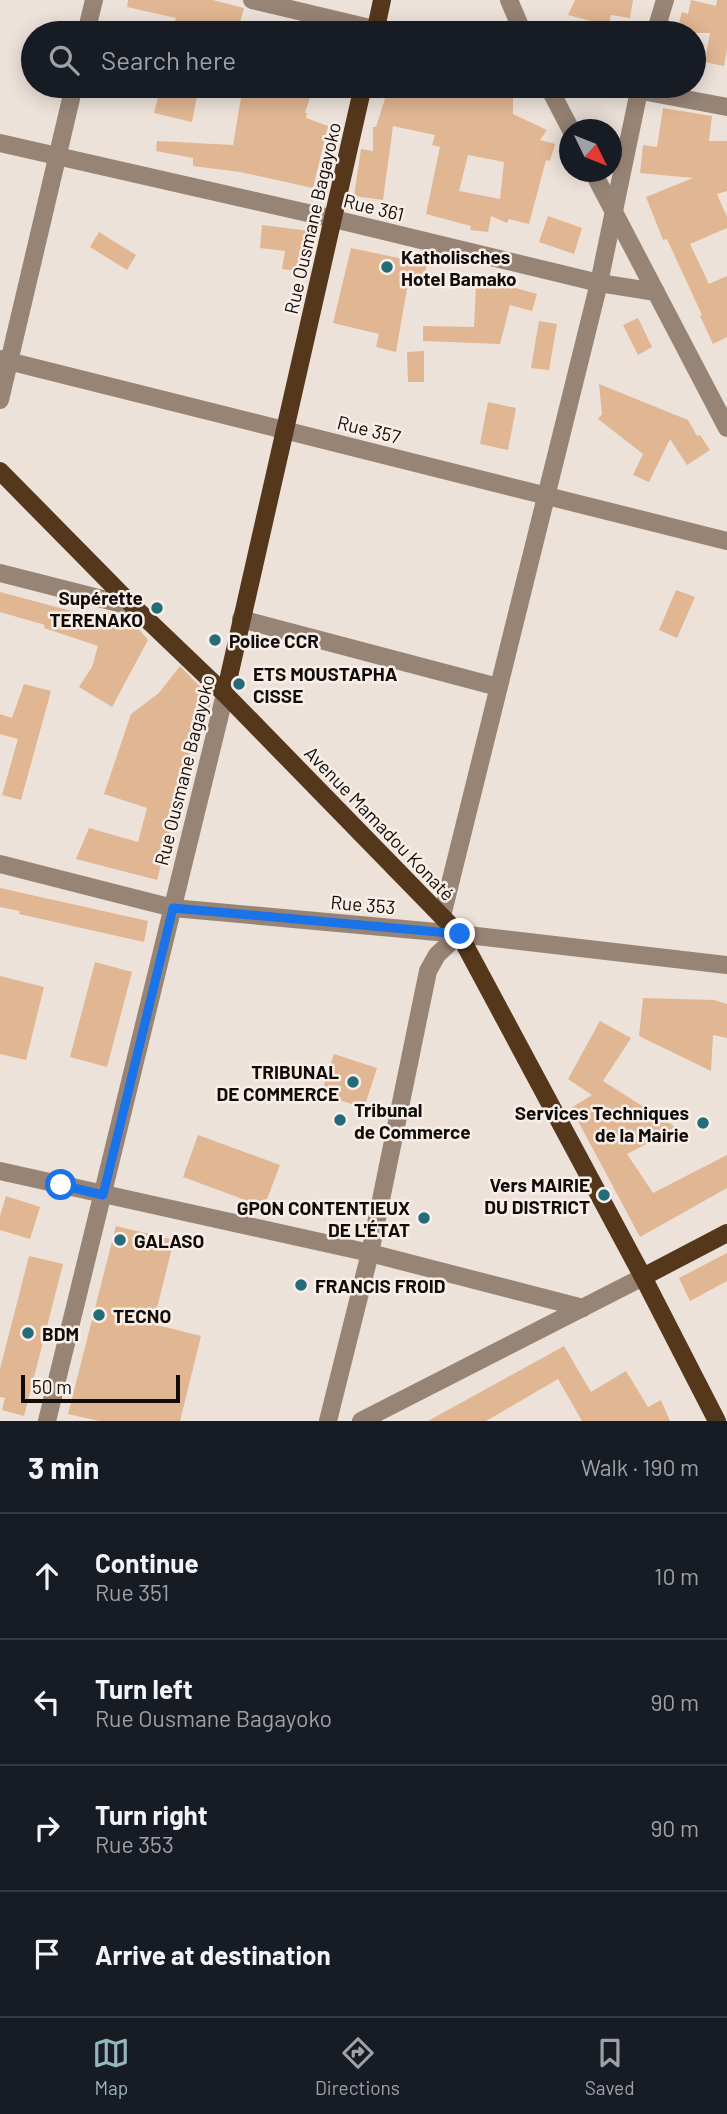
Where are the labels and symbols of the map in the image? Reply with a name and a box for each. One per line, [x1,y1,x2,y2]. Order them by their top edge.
north arrow [559,119,622,182]
street label: Rue Ousmane Bagayoko [279,120,345,316]
street label: Rue 361 [341,188,407,226]
place label: Katholisches Hotel Bamako [401,245,517,290]
marker: Katholisches Hotel Bamako [379,259,395,275]
street label: Rue 357 [335,410,403,448]
place label: Supérette TERENAKO [50,586,143,631]
marker: Supérette TERENAKO [149,600,165,616]
place label: Police CCR [229,629,319,652]
marker: Police CCR [207,632,223,648]
place label: ETS MOUSTAPHA CISSE [253,662,398,707]
street label: Rue Ousmane Bagayoko [149,672,219,868]
marker: ETS MOUSTAPHA CISSE [231,676,247,692]
street label: Avenue Mamadou Konaté [300,741,460,905]
street label: Rue 353 [330,890,396,918]
route end [444,918,475,949]
place label: TRIBUNAL DE COMMERCE [216,1060,339,1105]
marker: TRIBUNAL DE COMMERCE [345,1074,361,1090]
place label: Tribunal de Commerce [354,1098,471,1143]
place label: Services Techniques de la Mairie [515,1101,689,1146]
marker: Tribunal de Commerce [332,1112,348,1128]
marker: Services Techniques de la Mairie [695,1115,711,1131]
route start [45,1169,76,1200]
place label: Vers MAIRIE DU DISTRICT [484,1173,590,1218]
marker: Vers MAIRIE DU DISTRICT [596,1187,612,1203]
place label: GPON CONTENTIEUX DE L'ÉTAT [237,1196,410,1241]
marker: GPON CONTENTIEUX DE L'ÉTAT [416,1210,432,1226]
place label: GALASO [134,1229,204,1252]
marker: GALASO [112,1232,128,1248]
place label: FRANCIS FROID [315,1274,445,1297]
marker: FRANCIS FROID [293,1277,309,1293]
place label: TECNO [113,1304,171,1327]
marker: TECNO [91,1307,107,1323]
place label: BDM [42,1322,79,1345]
marker: BDM [20,1325,36,1341]
scale bar [21,1372,180,1404]

